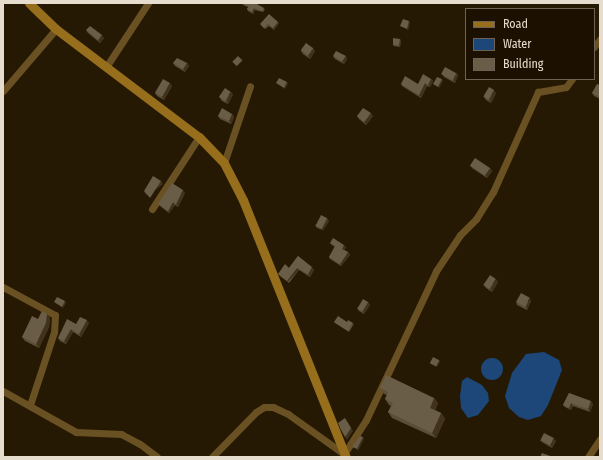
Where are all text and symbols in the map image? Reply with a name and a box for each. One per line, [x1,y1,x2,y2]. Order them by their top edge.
legend [465,8,595,80]
text: Road [503,17,528,31]
text: Water [503,37,531,51]
text: Building [503,57,543,71]

